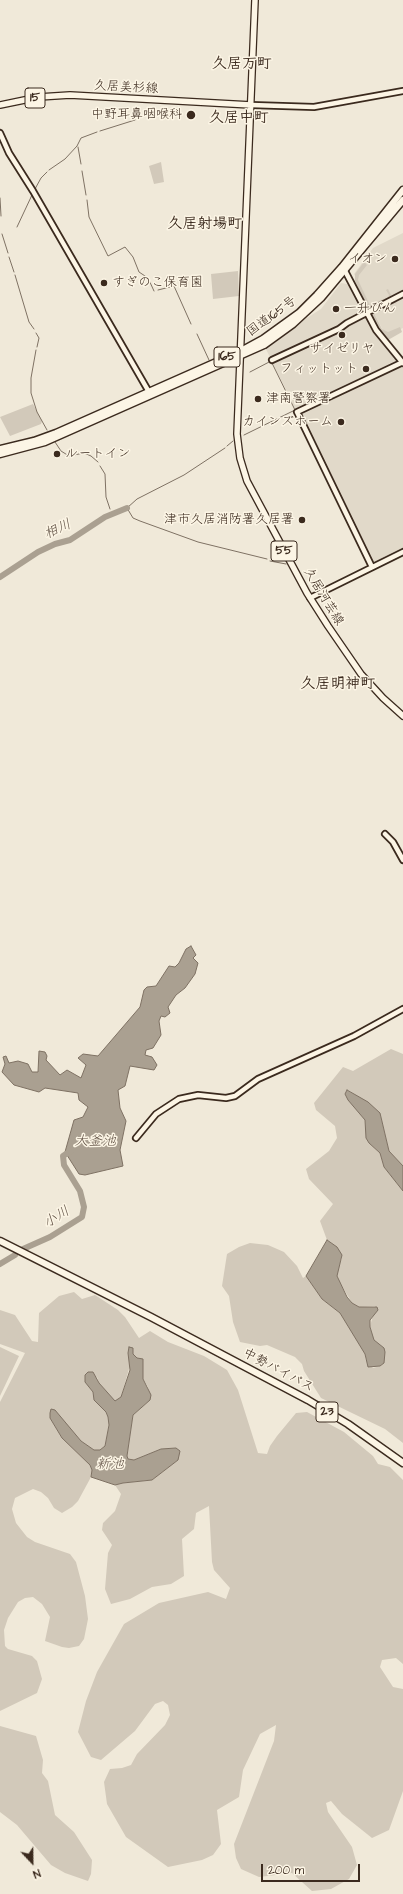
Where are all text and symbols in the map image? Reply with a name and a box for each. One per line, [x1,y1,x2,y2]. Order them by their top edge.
district label: 久居万町 [212,56,272,74]
street label: 久居美杉線 [93,79,159,97]
road number: 15 [25,88,45,108]
place label: 中野耳鼻咽喉科 [91,107,182,123]
marker: 中野耳鼻咽喉科 [185,109,197,121]
district label: 久居中町 [209,110,269,128]
district label: 久居射場町 [168,216,242,234]
place label: イオン [348,251,387,267]
marker: イオン [390,254,400,264]
place label: すぎのこ保育園 [112,275,203,291]
marker: すぎのこ保育園 [99,278,109,288]
street label: 国道165号 [244,294,300,340]
place label: 一升びん [344,301,396,317]
marker: 一升びん [331,304,341,314]
marker: サイゼリヤ [337,330,347,340]
place label: サイゼリヤ [310,341,374,357]
road number: 165 [214,347,240,367]
place label: フィットット [280,361,358,377]
marker: フィットット [361,364,371,374]
place label: 津南警察署 [266,391,331,407]
marker: 津南警察署 [253,394,263,404]
place label: カインズホーム [242,414,333,430]
marker: カインズホーム [336,417,346,427]
place label: ルートイン [65,446,131,462]
marker: ルートイン [52,449,62,459]
place label: 津市久居消防署久居署 [164,512,294,528]
marker: 津市久居消防署久居署 [297,515,307,525]
water label: 相川 [42,516,74,544]
road number: 55 [271,541,297,561]
street label: 久居河芸線 [300,565,346,629]
district label: 久居明神町 [301,676,375,694]
water label: 大釜池 [74,1134,116,1150]
water label: 小川 [41,1203,73,1233]
street label: 中勢バイパス [240,1346,316,1396]
road number: 23 [316,1402,338,1422]
water label: 新池 [96,1457,124,1473]
north arrow [12,1842,52,1882]
scale bar [263,1856,362,1882]
text: 200 m [268,1862,304,1879]
text: N [31,1865,43,1882]

